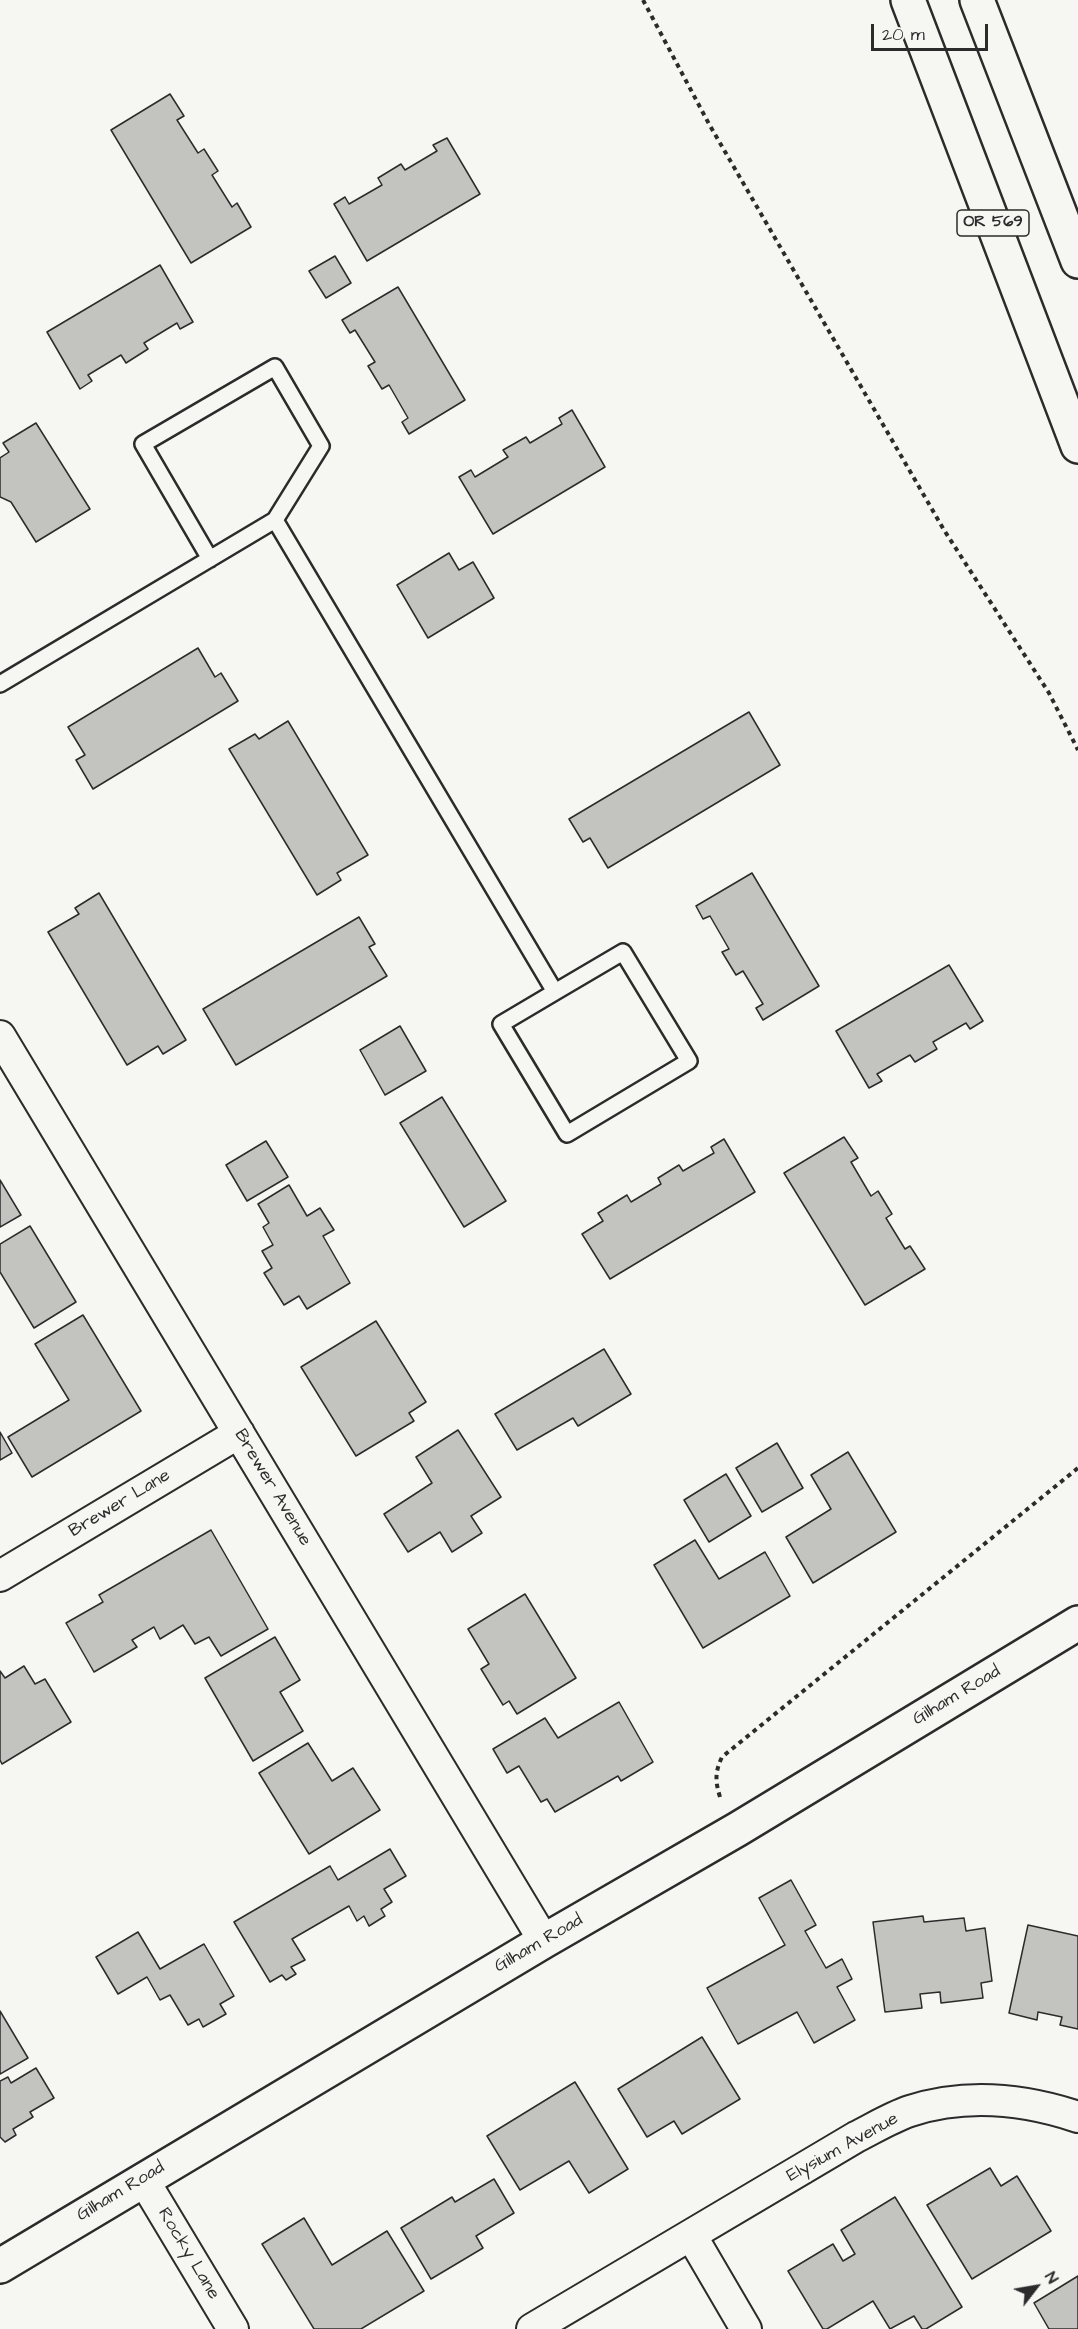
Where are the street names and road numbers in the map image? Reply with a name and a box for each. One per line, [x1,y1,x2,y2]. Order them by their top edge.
road number: OR 569 [957,210,1029,236]
street label: Brewer Avenue [229,1426,315,1550]
street label: Brewer Lane [65,1465,175,1543]
street label: Gilham Road [909,1661,1005,1731]
street label: Gilham Road [491,1910,587,1978]
street label: Elysium Avenue [784,2109,902,2187]
street label: Gilham Road [73,2157,169,2227]
street label: Rocky Lane [152,2204,224,2304]

